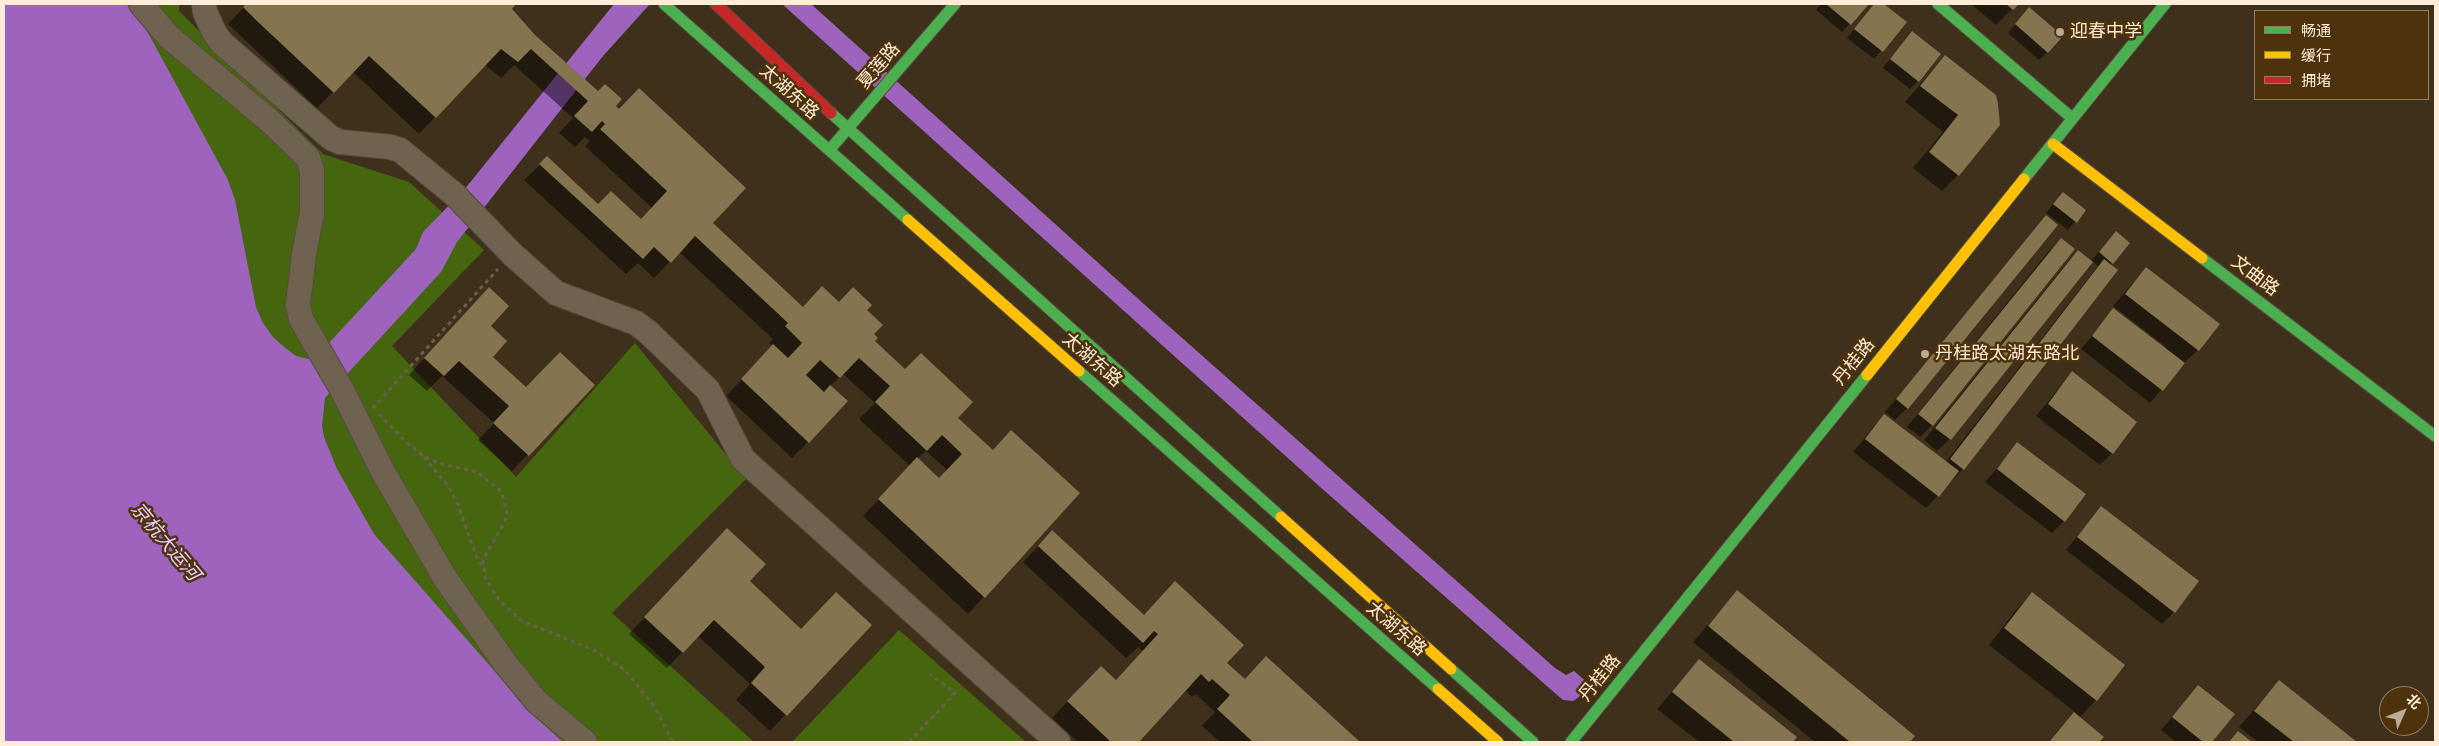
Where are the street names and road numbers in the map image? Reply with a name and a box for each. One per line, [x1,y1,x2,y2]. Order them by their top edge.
street label: 夏莲路 [853,39,905,93]
street label: 太湖东路 [755,60,823,124]
street label: 文曲路 [2227,251,2283,301]
street label: 太湖东路 [1058,328,1126,392]
street label: 丹桂路 [1829,334,1879,390]
street label: 太湖东路 [1362,597,1430,661]
street label: 丹桂路 [1575,650,1625,706]

